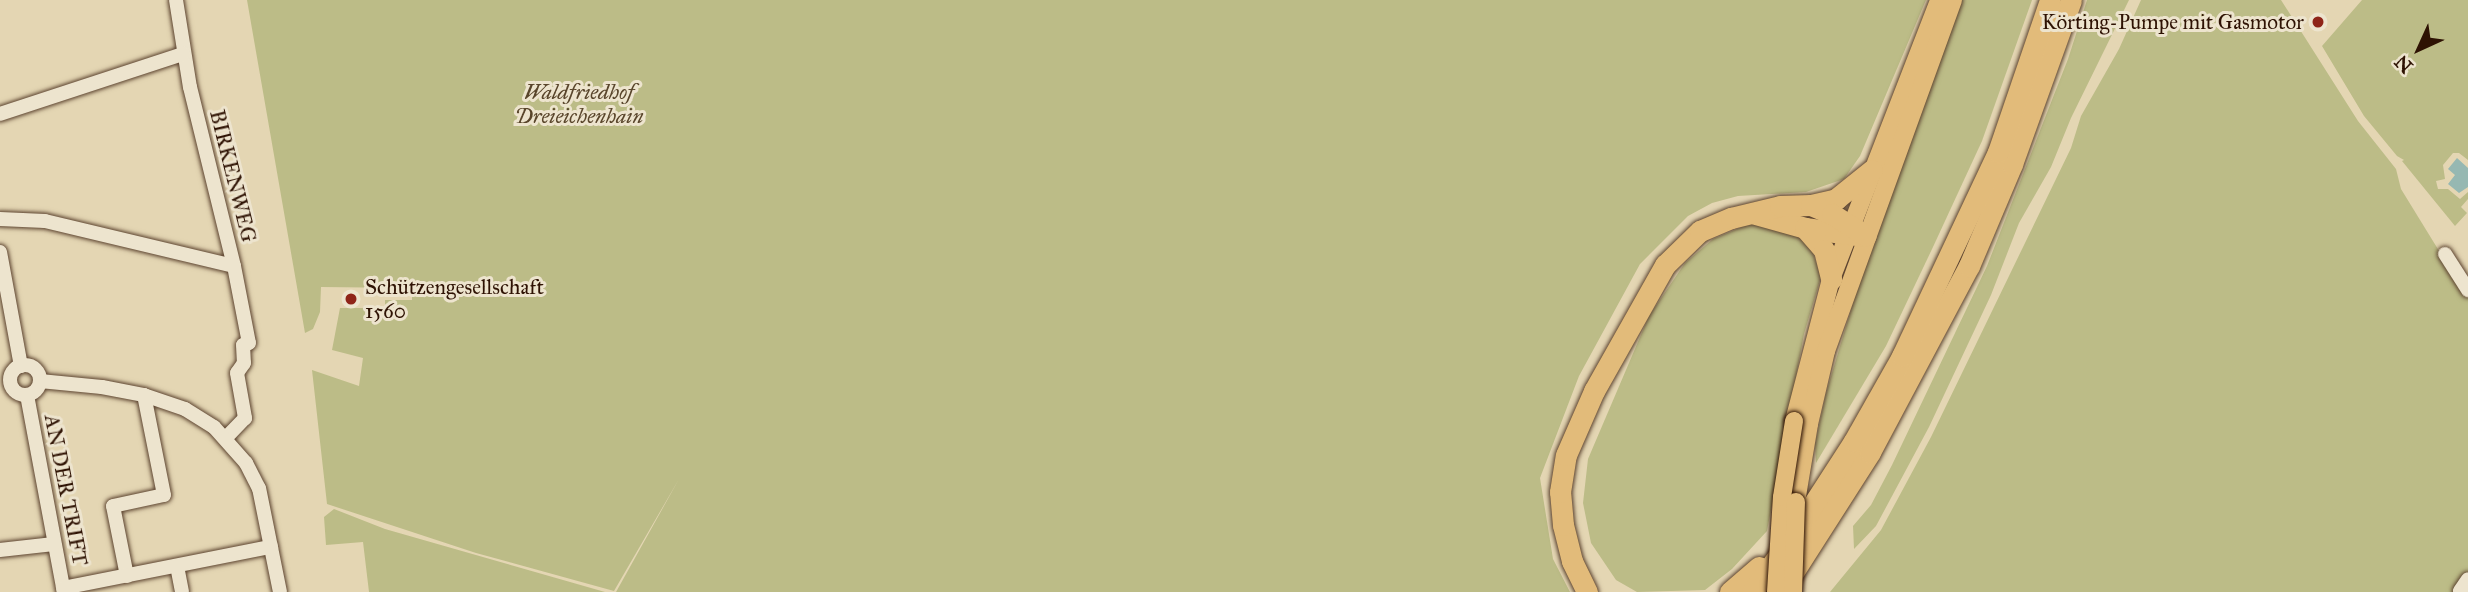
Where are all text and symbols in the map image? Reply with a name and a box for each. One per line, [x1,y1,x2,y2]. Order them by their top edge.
place label: Körting-Pumpe mit Gasmotor [2042,9,2304,35]
marker: Körting-Pumpe mit Gasmotor [2310,14,2326,30]
north arrow [2384,14,2454,84]
text: N [2390,50,2418,78]
park label: Waldfriedhof Dreieichenhain [515,79,643,129]
street label: BIRKENWEG [204,107,262,245]
place label: Schützengesellschaft 1560 [365,274,544,324]
marker: Schützengesellschaft 1560 [343,291,359,307]
street label: AN DER TRIFT [39,412,93,568]

